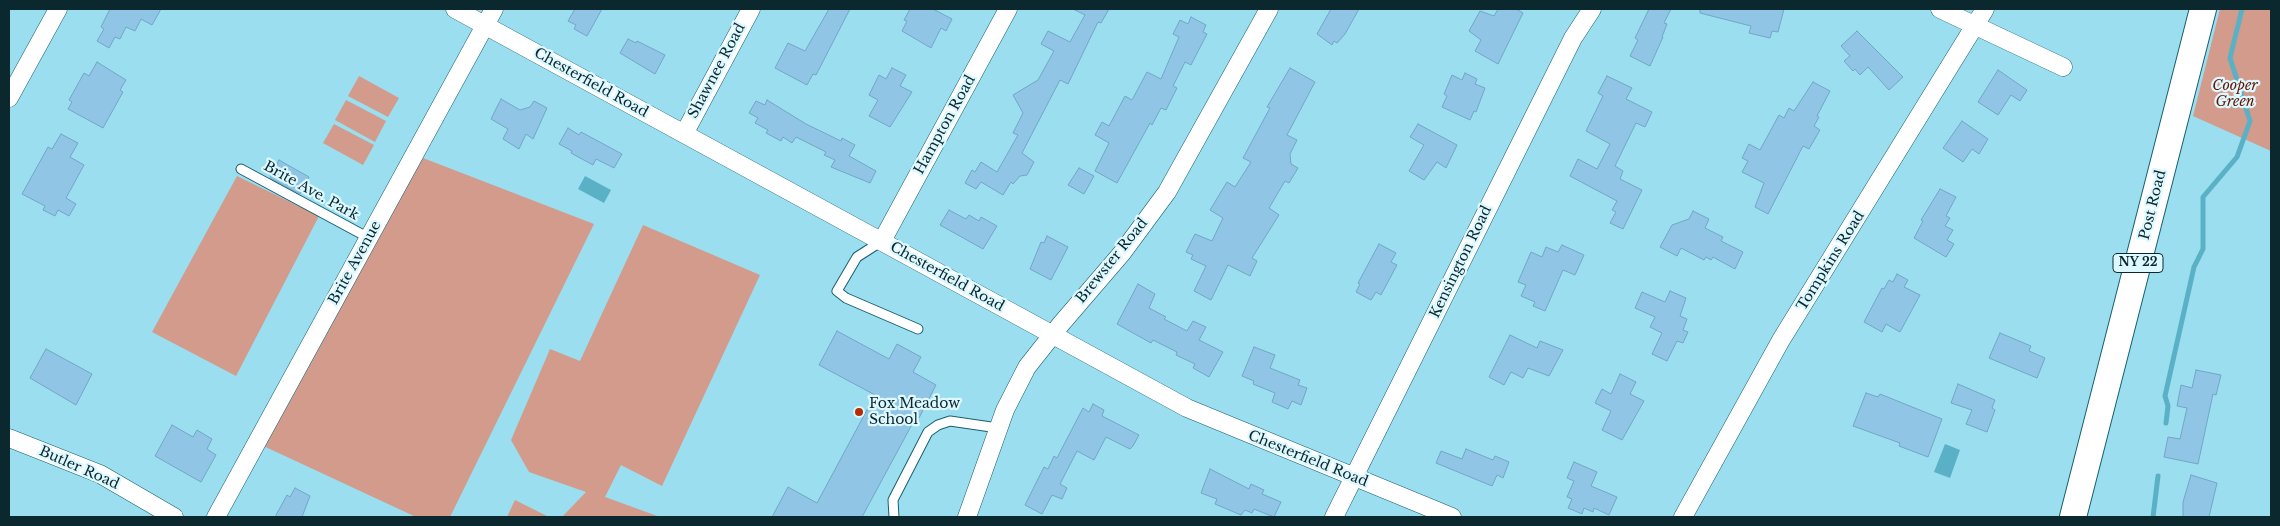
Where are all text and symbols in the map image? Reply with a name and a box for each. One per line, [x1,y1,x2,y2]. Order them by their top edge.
street label: Shawnee Road [685,21,749,121]
street label: Chesterfield Road [531,45,651,121]
street label: Hampton Road [911,73,979,177]
park label: Cooper Green [2212,78,2258,110]
street label: Brite Ave. Park [261,158,361,224]
street label: Post Road [2136,168,2170,242]
street label: Kensington Road [1427,203,1495,321]
street label: Tompkins Road [1794,208,1868,314]
street label: Brewster Road [1073,215,1151,307]
street label: Brite Avenue [325,218,385,308]
street label: Chesterfield Road [887,239,1007,315]
road number: NY 22 [2113,254,2163,272]
place label: Fox Meadow School [869,396,960,428]
marker: Fox Meadow School [853,406,865,418]
street label: Chesterfield Road [1246,427,1370,491]
street label: Butler Road [36,443,122,493]

